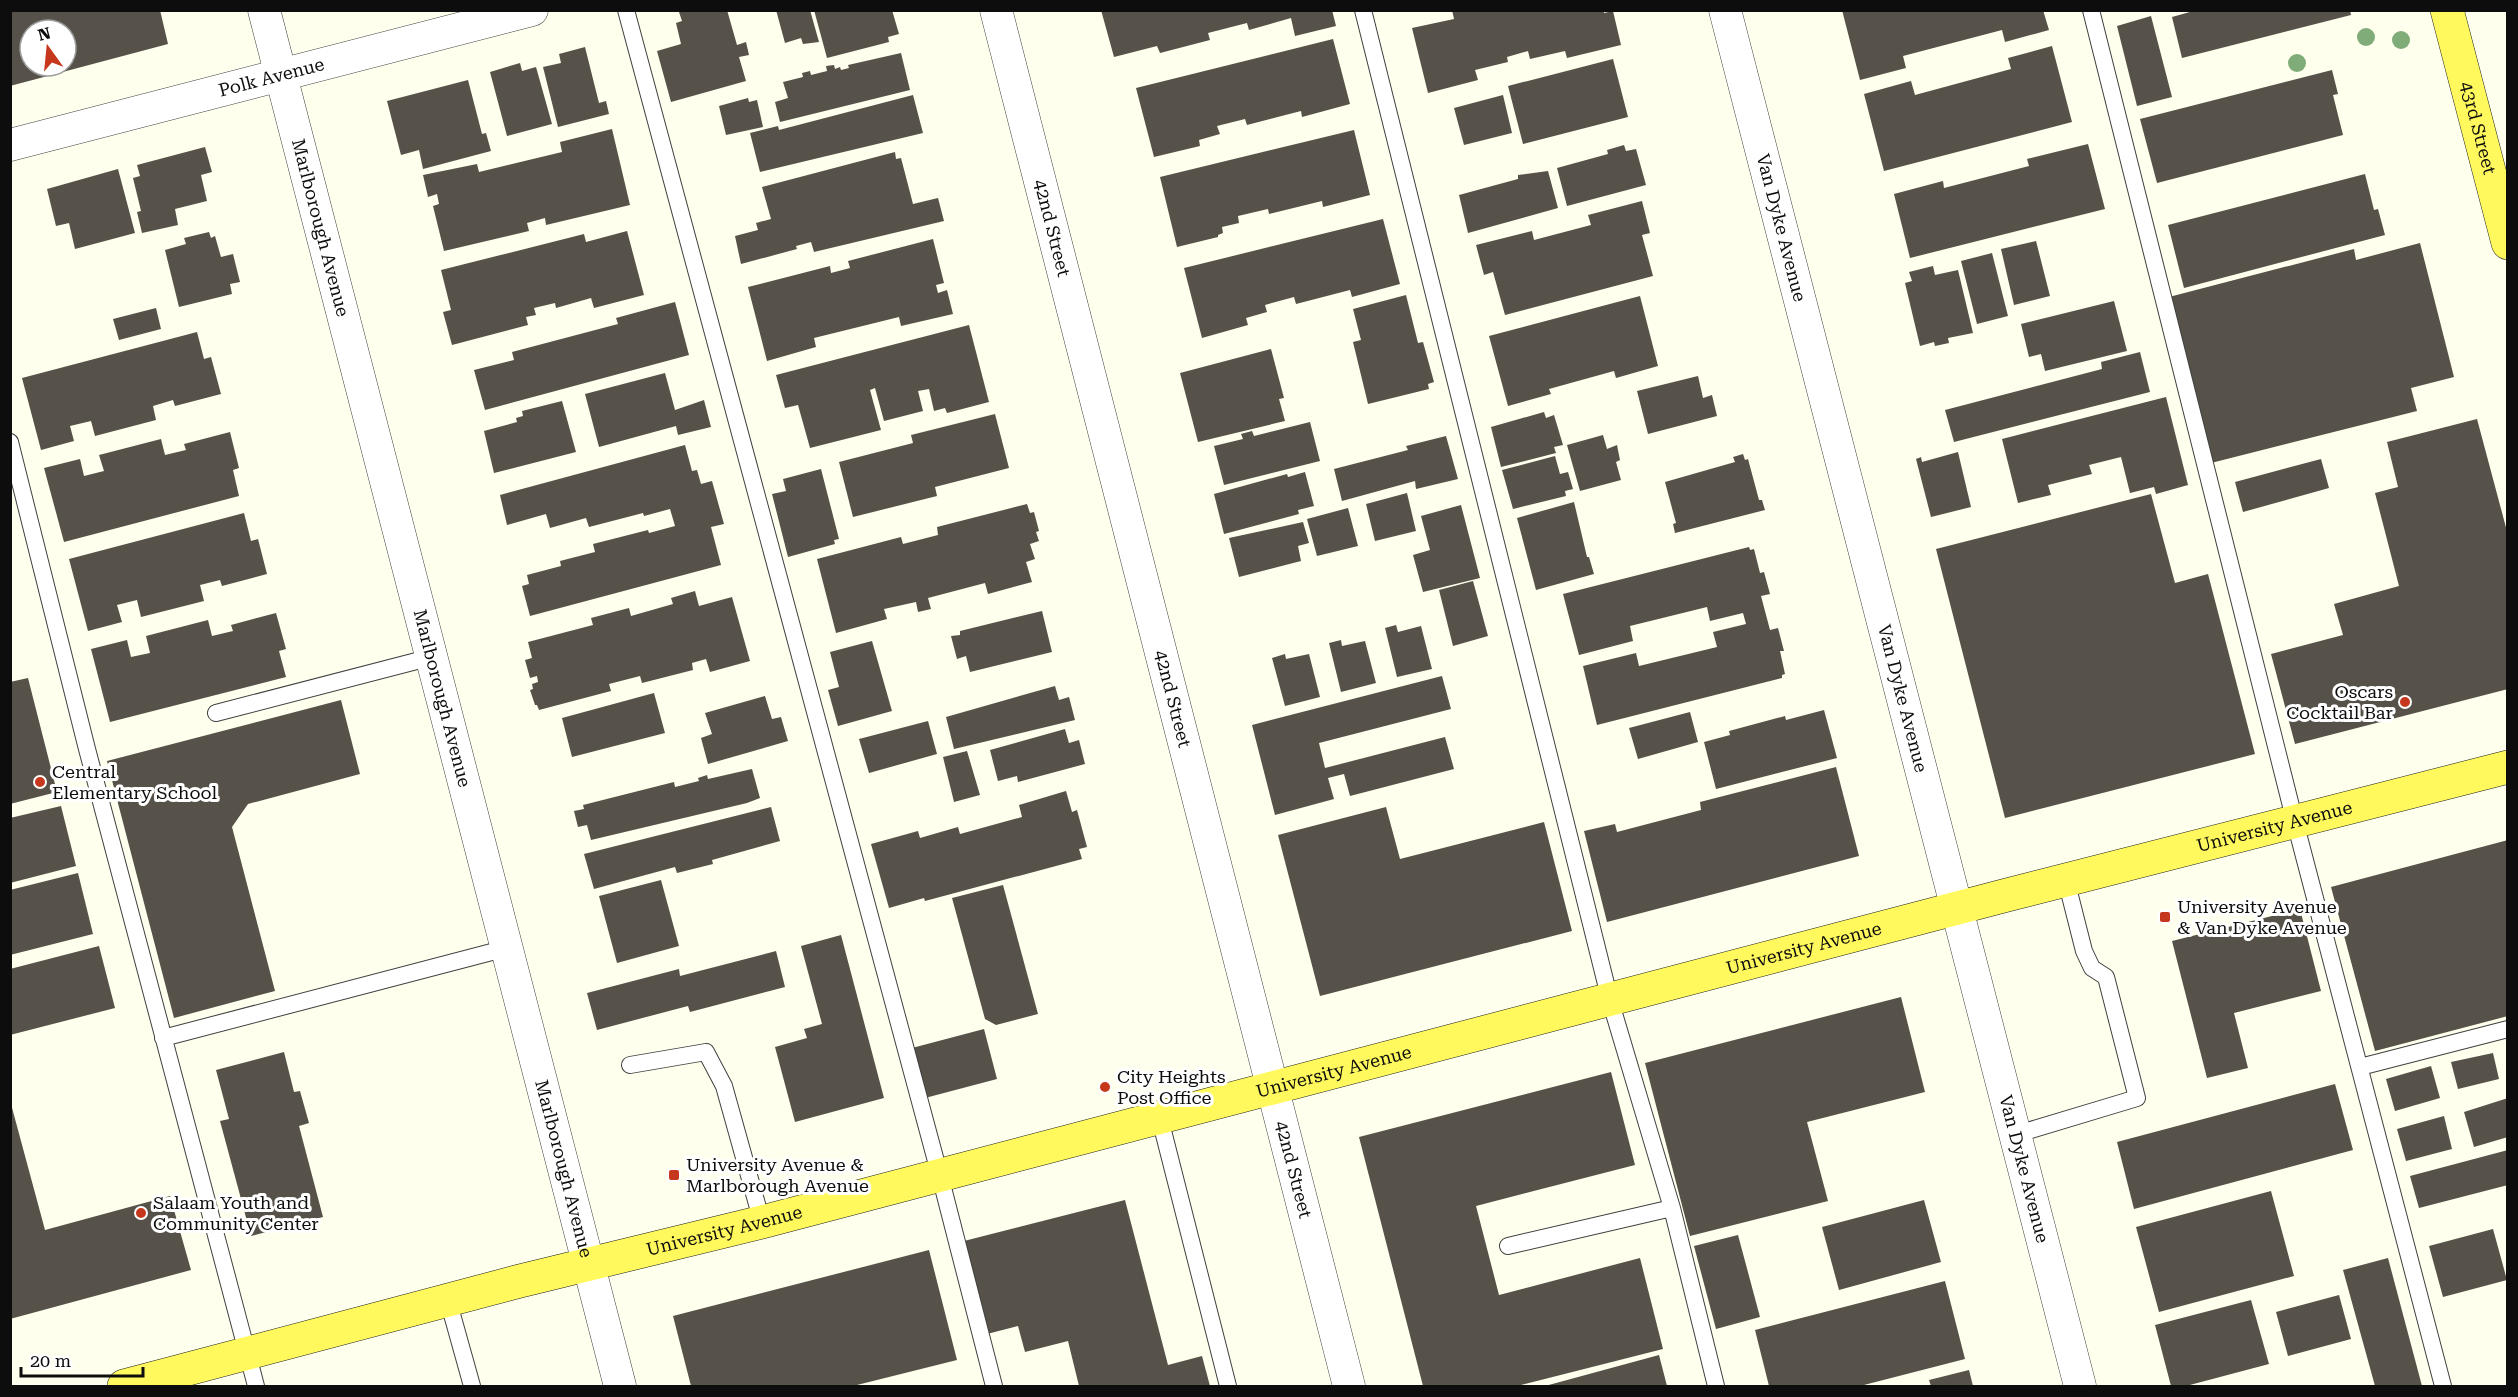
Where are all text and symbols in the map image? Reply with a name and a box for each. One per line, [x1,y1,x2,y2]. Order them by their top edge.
north arrow [18,18,78,78]
text: N [36,23,53,45]
street label: Polk Avenue [216,53,326,101]
street label: 43rd Street [2456,79,2501,177]
street label: Marlborough Avenue [288,137,354,319]
street label: Van Dyke Avenue [1753,152,1811,304]
street label: 42nd Street [1030,177,1075,279]
street label: Marlborough Avenue [409,607,476,789]
street label: Van Dyke Avenue [1874,622,1932,775]
street label: 42nd Street [1151,648,1196,750]
place label: Oscars Cocktail Bar [2286,681,2393,723]
marker: Oscars Cocktail Bar [2398,695,2412,709]
place label: Central Elementary School [52,761,217,803]
marker: Central Elementary School [33,775,47,789]
street label: University Avenue [2194,796,2354,856]
place label: University Avenue & Van Dyke Avenue [2177,896,2347,938]
marker: University Avenue & Van Dyke Avenue [2158,910,2172,924]
street label: University Avenue [1724,917,1884,978]
street label: University Avenue [1254,1041,1414,1102]
place label: City Heights Post Office [1117,1066,1225,1108]
street label: Marlborough Avenue [531,1078,597,1260]
marker: City Heights Post Office [1098,1080,1112,1094]
street label: Van Dyke Avenue [1995,1093,2054,1245]
street label: 42nd Street [1271,1118,1317,1220]
place label: University Avenue & Marlborough Avenue [686,1154,869,1196]
marker: University Avenue & Marlborough Avenue [667,1168,681,1182]
place label: Salaam Youth and Community Center [153,1192,319,1234]
street label: University Avenue [644,1201,804,1260]
marker: Salaam Youth and Community Center [134,1206,148,1220]
scale bar [21,1340,142,1378]
text: 20 m [30,1350,71,1371]

